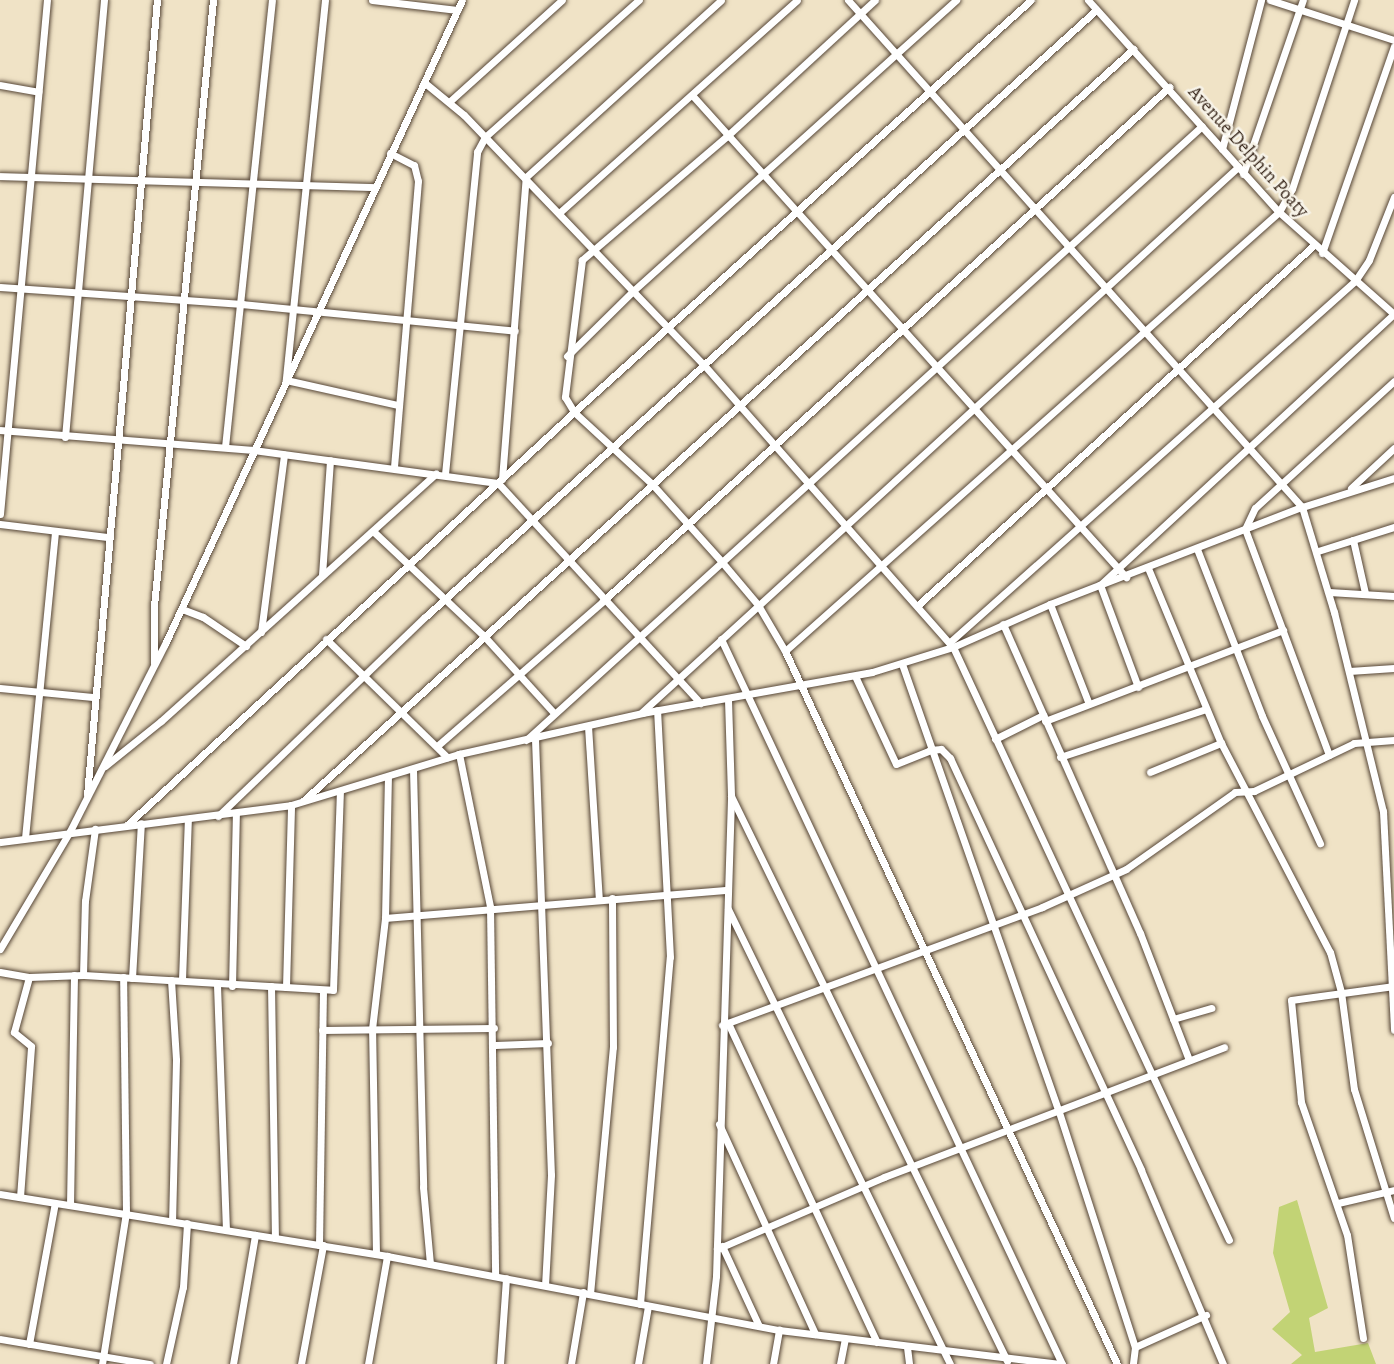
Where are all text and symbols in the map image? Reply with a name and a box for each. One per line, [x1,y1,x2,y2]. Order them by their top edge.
street label: Avenue Delphin Poaty [1183,81,1313,223]

